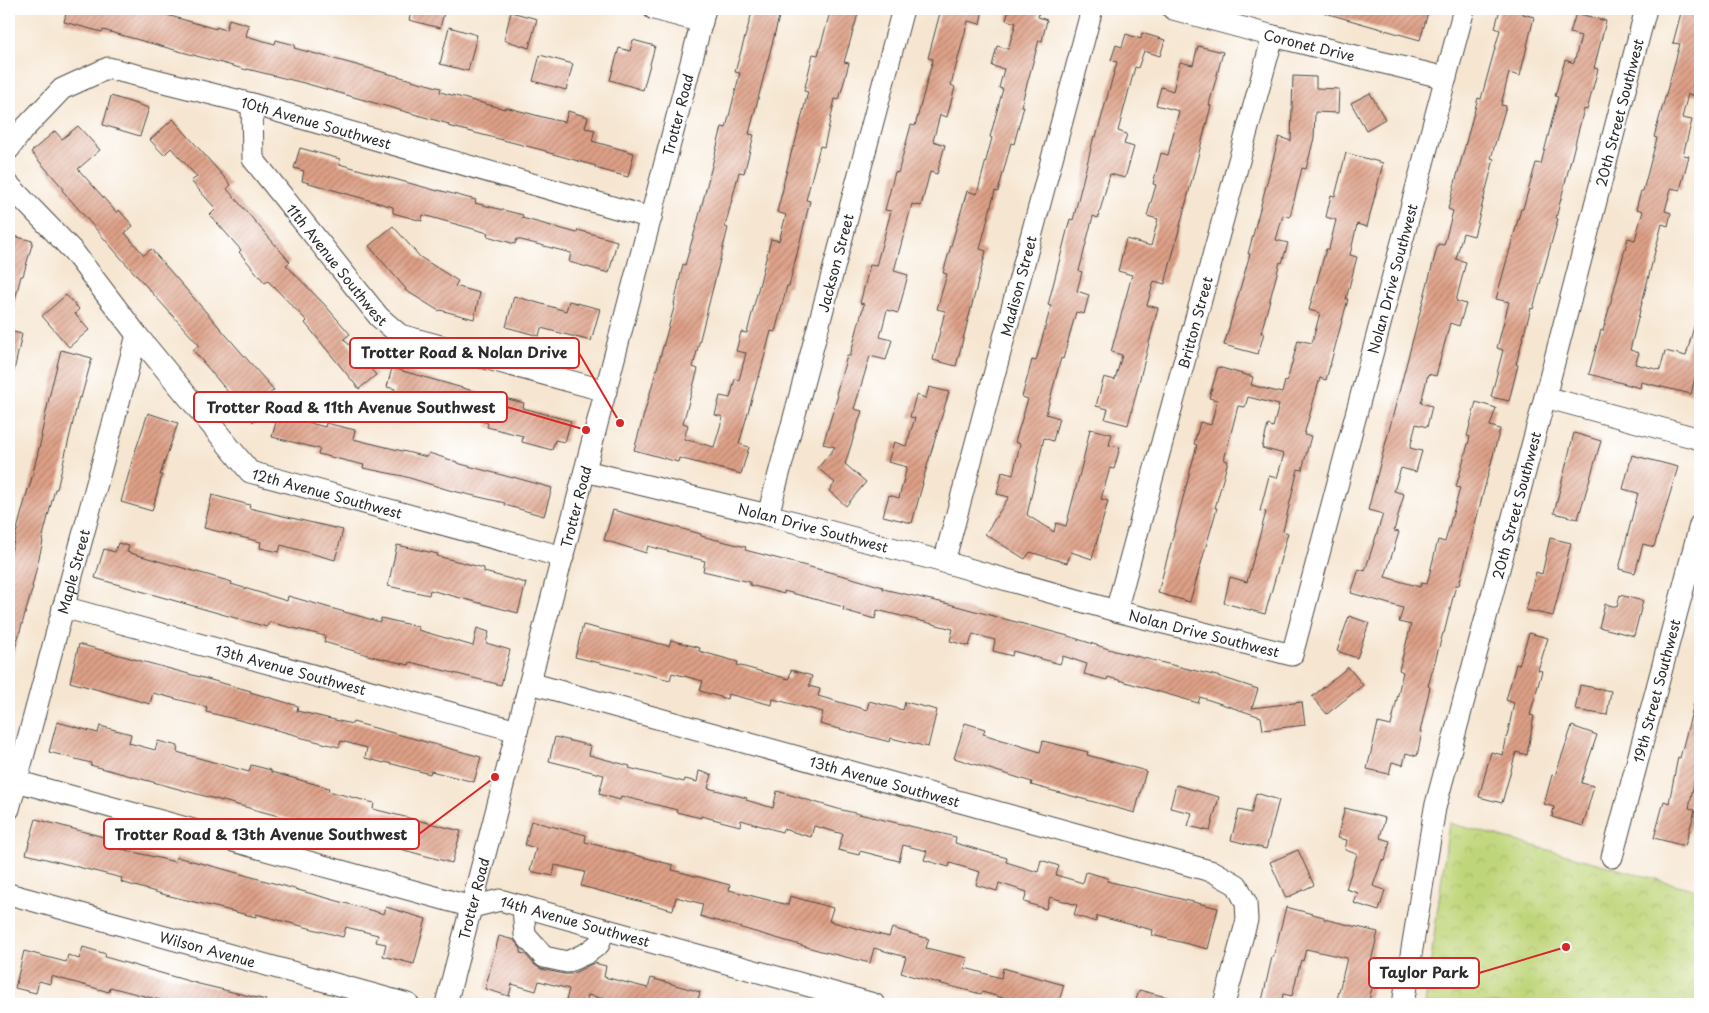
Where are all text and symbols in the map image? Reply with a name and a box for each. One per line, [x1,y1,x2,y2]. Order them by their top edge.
street label: Coronet Drive [1261,23,1357,66]
street label: 20th Street Southwest [1590,36,1648,189]
street label: Trotter Road [657,71,698,158]
street label: 10th Avenue Southwest [239,91,394,154]
street label: 11th Avenue Southwest [282,199,393,331]
street label: Nolan Drive Southwest [1362,201,1422,356]
street label: Jackson Street [812,211,859,314]
street label: Madison Street [994,233,1041,338]
street label: Britton Street [1172,274,1217,371]
callout: Trotter Road & Nolan Drive [350,338,579,368]
text: Trotter Road & Nolan Drive [361,340,568,363]
callout: Trotter Road & 11th Avenue Southwest [194,392,507,422]
text: Trotter Road & 11th Avenue Southwest [206,395,496,418]
street label: 20th Street Southwest [1486,429,1546,581]
street label: 12th Avenue Southwest [249,462,405,523]
street label: Trotter Road [555,463,596,550]
street label: Nolan Drive Southwest [736,498,891,557]
street label: Maple Street [52,526,95,616]
street label: Nolan Drive Southwest [1126,604,1282,662]
street label: 19th Street Southwest [1627,616,1685,765]
street label: 13th Avenue Southwest [213,639,369,700]
street label: 13th Avenue Southwest [807,750,963,812]
callout: Trotter Road & 13th Avenue Southwest [104,819,419,849]
text: Trotter Road & 13th Avenue Southwest [115,822,407,845]
street label: Trotter Road [453,855,494,942]
street label: 14th Avenue Southwest [498,890,653,952]
street label: Wilson Avenue [157,925,258,972]
callout: Taylor Park [1369,958,1479,988]
text: Taylor Park [1379,960,1469,983]

